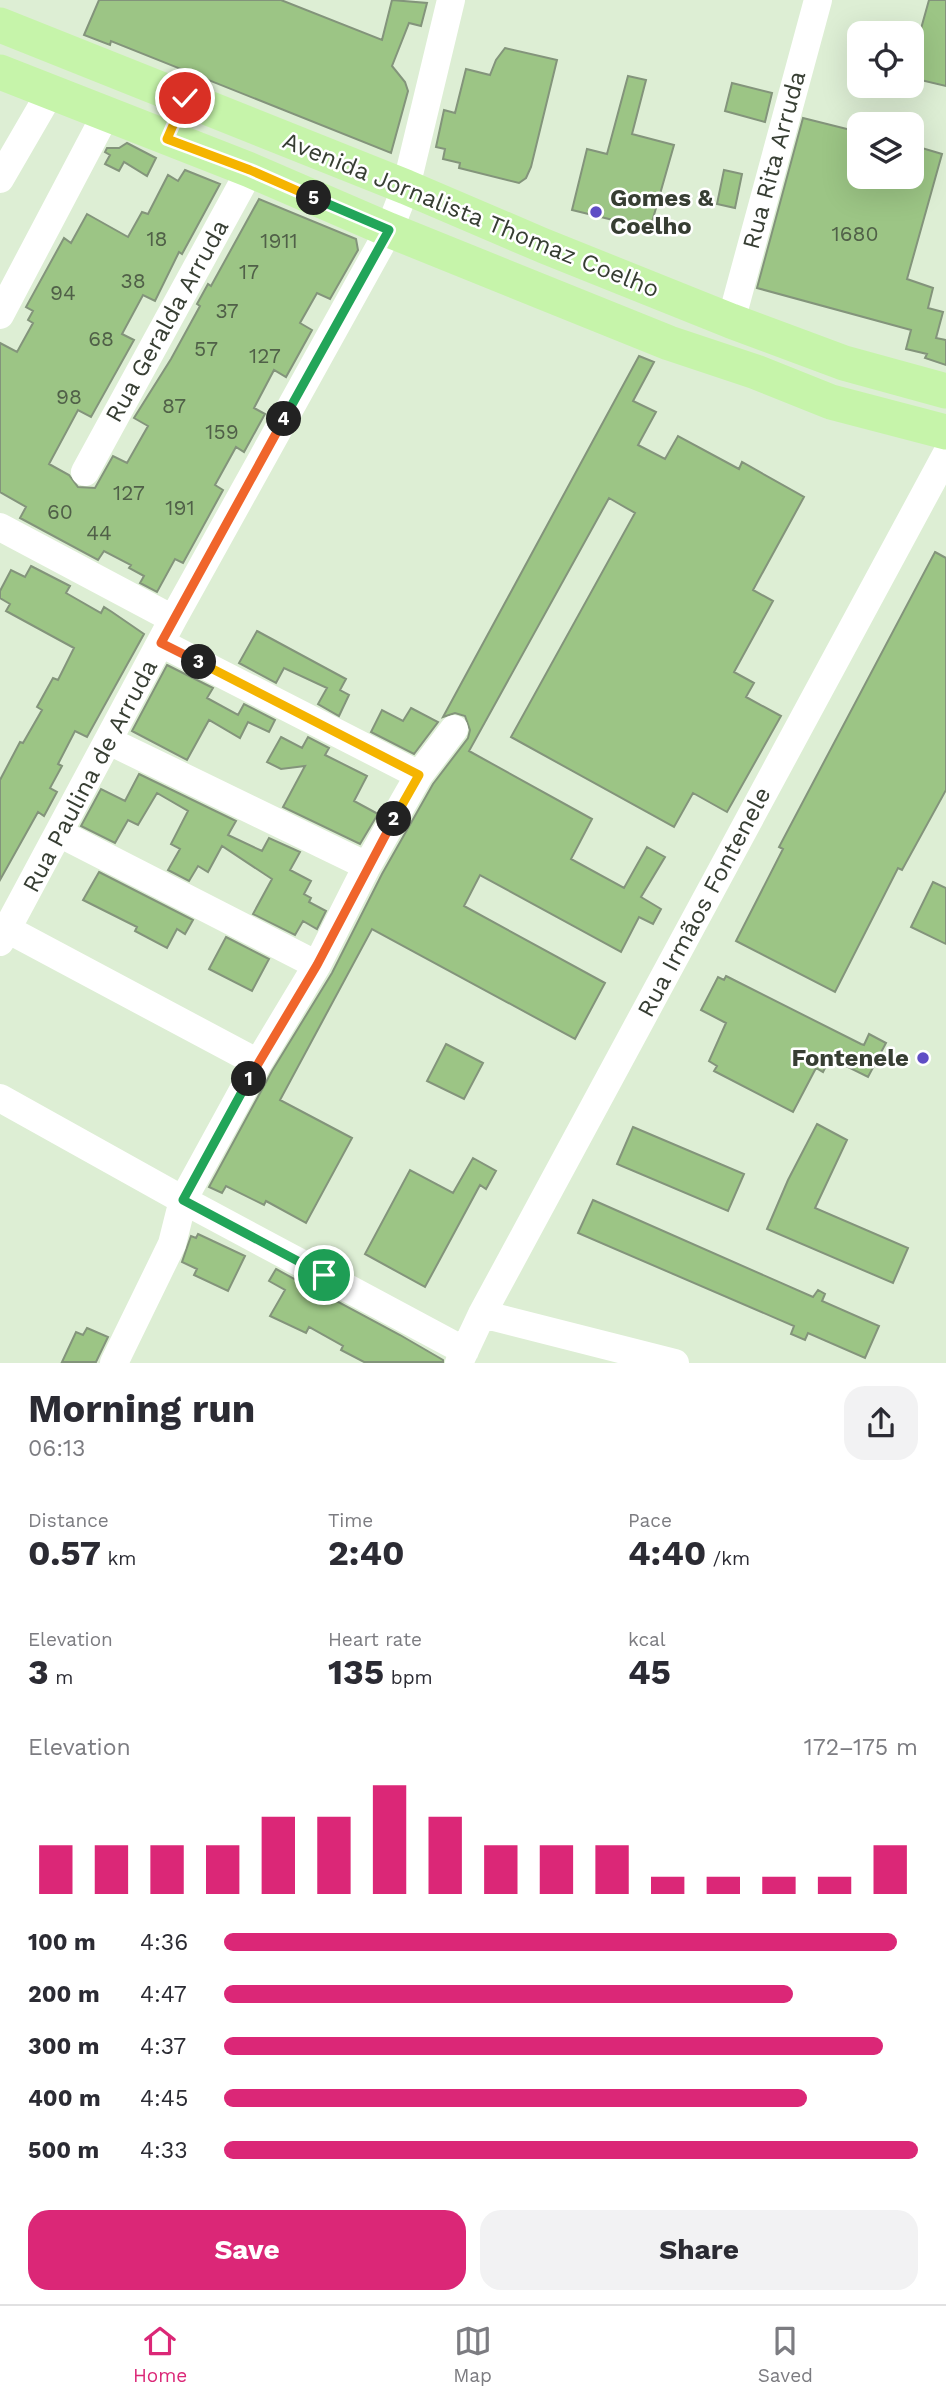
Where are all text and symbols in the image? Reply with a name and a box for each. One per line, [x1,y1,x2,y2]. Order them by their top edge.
map controls [847,21,924,189]
button: locate [847,21,924,98]
pin [155,68,215,128]
street label: Rua Rita Arruda [737,68,811,252]
icon: check [166,79,204,117]
button: layers [847,112,924,189]
street label: Avenida Jornalista Thomaz Coelho [279,126,663,304]
pin: 5 [296,180,332,216]
place label: Gomes & Coelho [610,184,714,240]
text: 5 [308,186,319,209]
marker: Gomes & Coelho [588,204,604,220]
street label: Rua Geralda Arruda [100,215,234,427]
house number: 1680 [832,221,878,246]
house number: 18 [146,226,168,251]
house number: 1911 [260,228,298,253]
house number: 17 [239,259,259,284]
house number: 38 [120,268,146,293]
house number: 94 [50,280,76,305]
house number: 37 [215,298,239,323]
house number: 68 [88,326,114,351]
house number: 57 [194,336,218,361]
house number: 127 [249,343,281,368]
house number: 98 [56,384,82,409]
house number: 87 [162,393,186,418]
pin: 4 [266,402,302,436]
text: 4 [277,407,290,430]
house number: 159 [205,419,239,444]
house number: 127 [113,480,145,505]
house number: 191 [165,495,195,520]
house number: 60 [47,499,73,524]
house number: 44 [86,520,112,545]
pin: 3 [182,644,216,680]
text: 3 [193,650,204,673]
street label: Rua Paulina de Arruda [17,655,163,897]
street label: Rua Irmãos Fontenele [631,782,777,1022]
pin: 2 [376,802,412,836]
text: 2 [388,807,399,830]
place label: Fontenele [791,1044,909,1072]
marker: Fontenele [915,1050,931,1066]
pin: 1 [232,1062,266,1096]
text: 1 [244,1067,253,1090]
pin [294,1245,354,1305]
icon: arrive [305,1256,343,1294]
button: share [844,1386,918,1460]
text: Morning run [28,1387,255,1431]
text: 06:13 [28,1435,85,1462]
text: Distance [28,1509,109,1532]
text: Time [328,1509,373,1532]
text: Pace [628,1509,672,1532]
text: 0.57 [28,1532,101,1574]
text: 2:40 [328,1532,405,1574]
text: 4:40 [628,1532,706,1574]
text: km [101,1547,136,1570]
text: /km [706,1547,750,1570]
text: Elevation [28,1628,113,1651]
text: Heart rate [328,1628,422,1651]
text: kcal [628,1628,666,1651]
text: 3 [28,1651,49,1693]
text: 135 [328,1651,384,1693]
text: 45 [628,1651,671,1693]
text: m [49,1666,73,1689]
text: bpm [384,1666,433,1689]
text: Elevation [28,1734,131,1761]
text: 172–175 m [804,1734,918,1761]
text: 100 m [28,1929,96,1956]
text: 4:36 [140,1929,188,1956]
text: 200 m [28,1981,100,2008]
text: 4:47 [140,1981,187,2008]
text: 300 m [28,2033,99,2060]
text: 4:37 [140,2033,186,2060]
text: 400 m [28,2085,101,2112]
text: 4:45 [140,2085,188,2112]
text: 500 m [28,2137,99,2164]
text: 4:33 [140,2137,188,2164]
button: Save [28,2210,466,2290]
button: Share [480,2210,918,2290]
tab: Home [133,2322,187,2387]
tab: Map [453,2322,492,2387]
tab: Saved [758,2322,813,2387]

